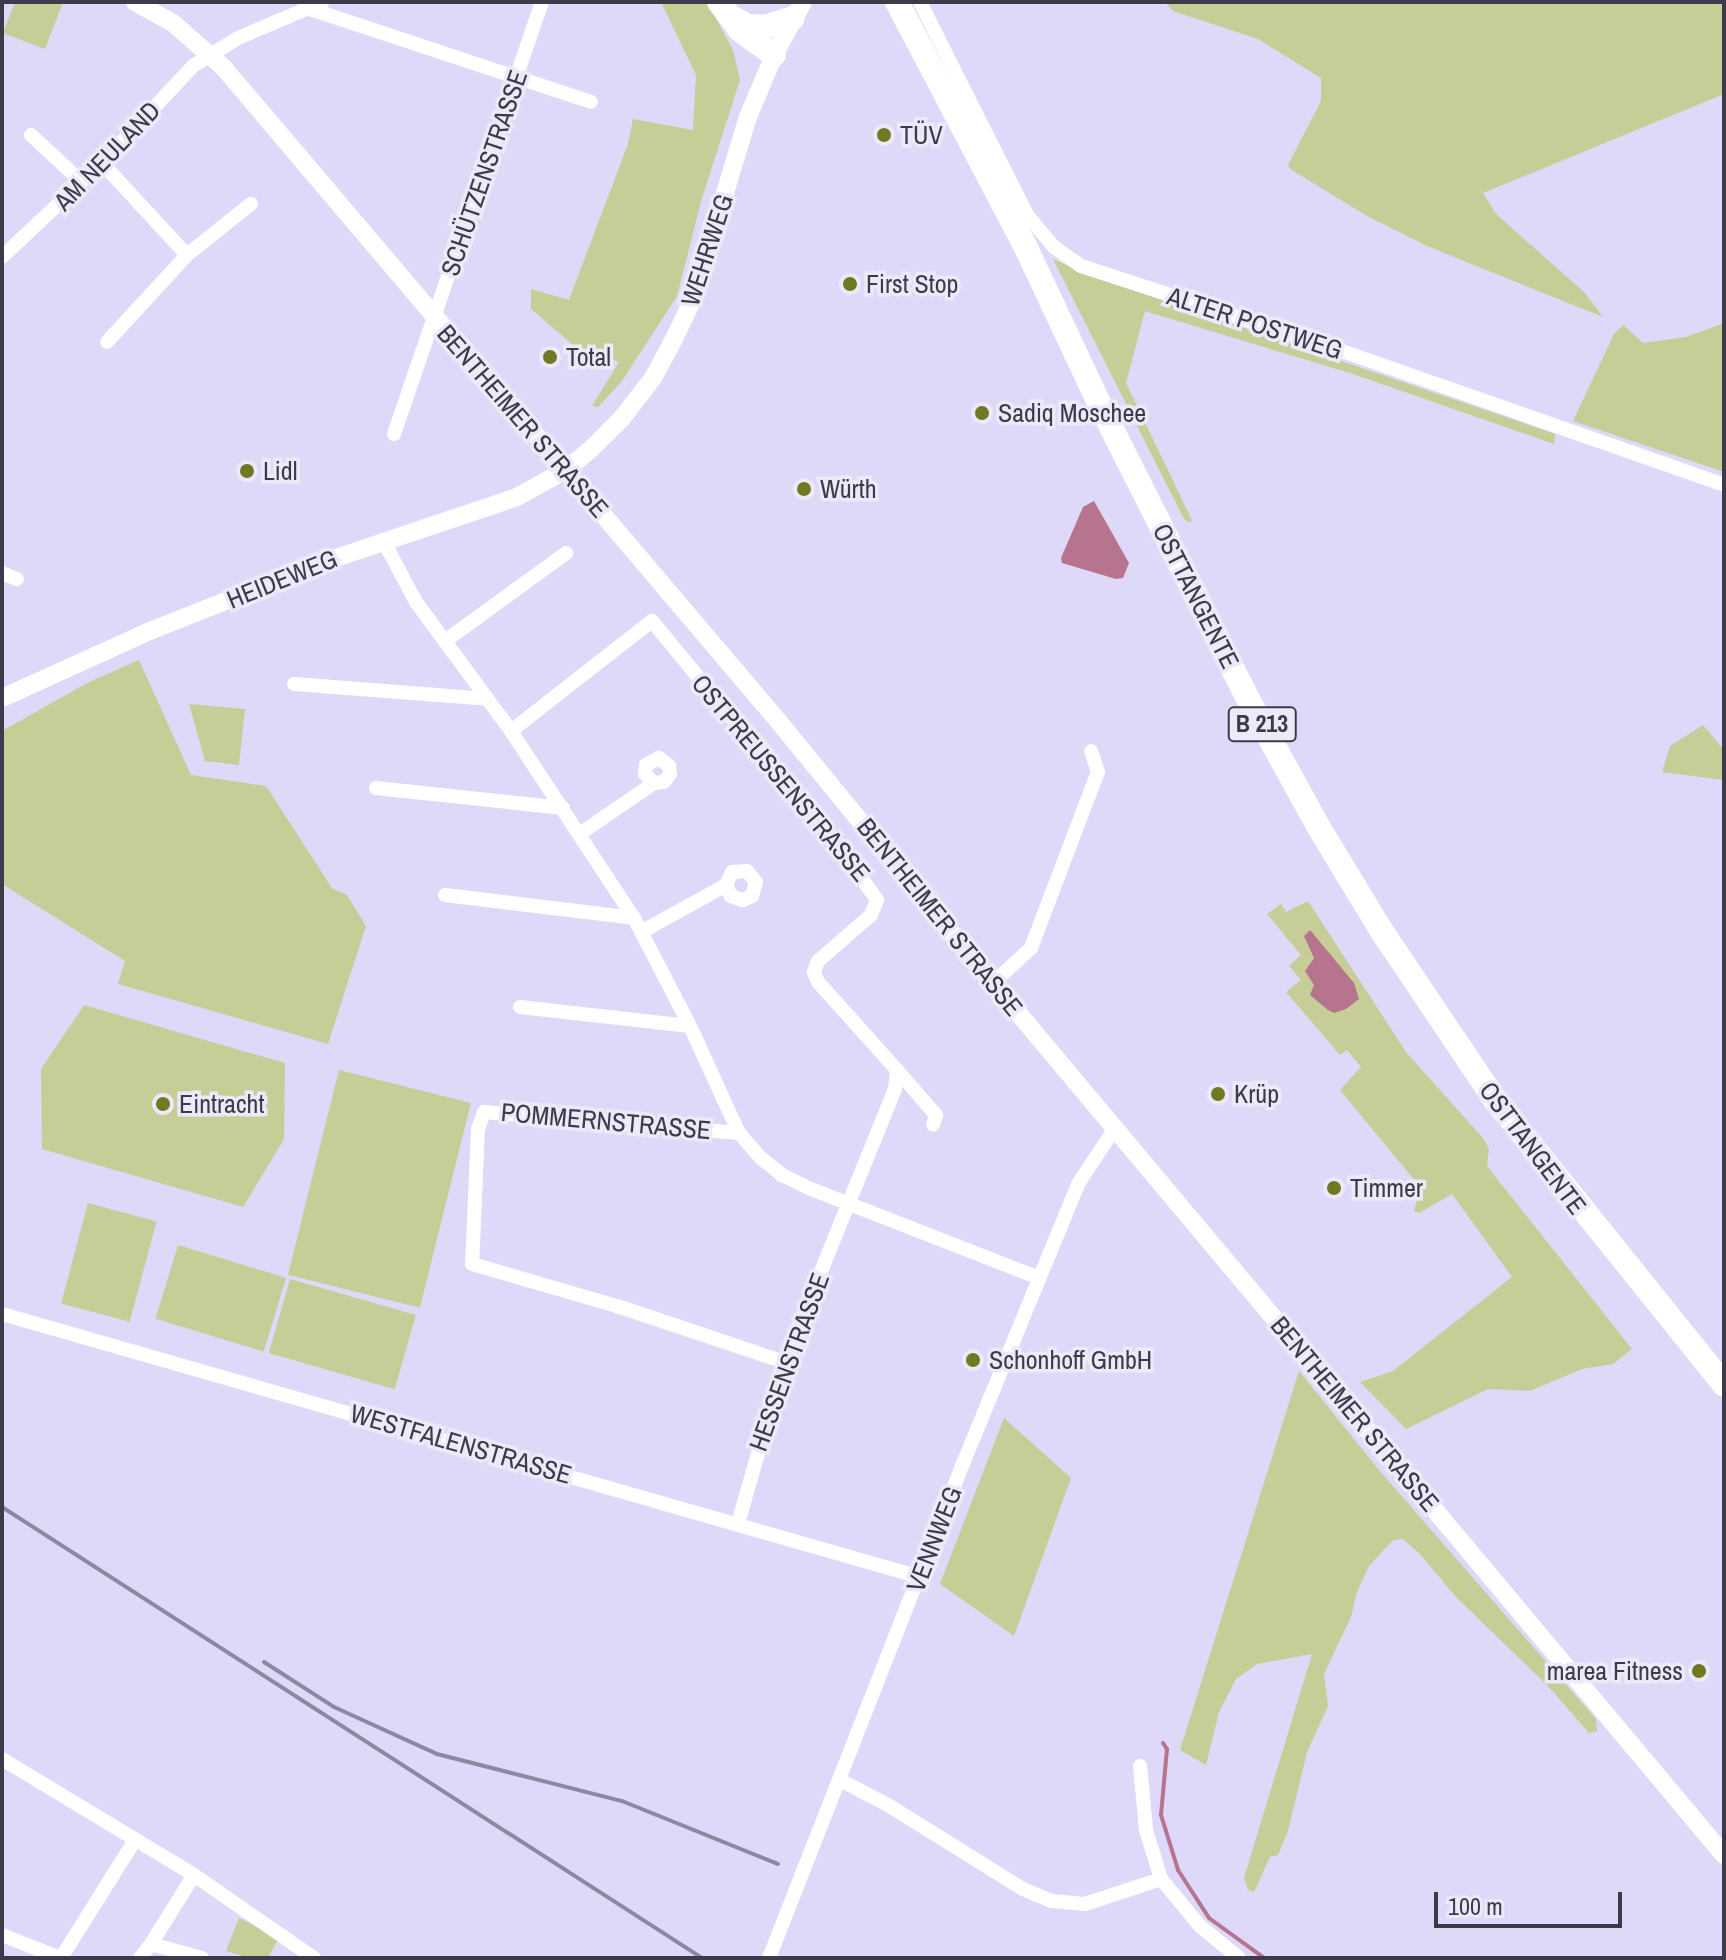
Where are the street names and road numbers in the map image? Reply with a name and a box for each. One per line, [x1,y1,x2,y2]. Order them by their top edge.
street label: SCHÜTZENSTRASSE [434,66,534,280]
street label: AM NEULAND [47,95,167,217]
street label: WEHRWEG [674,190,740,310]
street label: ALTER POSTWEG [1164,280,1346,366]
street label: BENTHEIMER STRASSE [431,318,615,524]
street label: OSTTANGENTE [1146,518,1246,674]
street label: HEIDEWEG [222,543,342,615]
street label: OSTPREUSSENSTRASSE [685,668,877,888]
road number: B 213 [1226,704,1298,744]
street label: BENTHEIMER STRASSE [851,812,1029,1022]
street label: OSTTANGENTE [1473,1075,1593,1221]
street label: POMMERNSTRASSE [500,1096,712,1146]
street label: HESSENSTRASSE [742,1269,836,1455]
street label: BENTHEIMER STRASSE [1264,1310,1446,1518]
street label: WESTFALENSTRASSE [347,1397,575,1491]
street label: VENNWEG [900,1482,968,1596]

